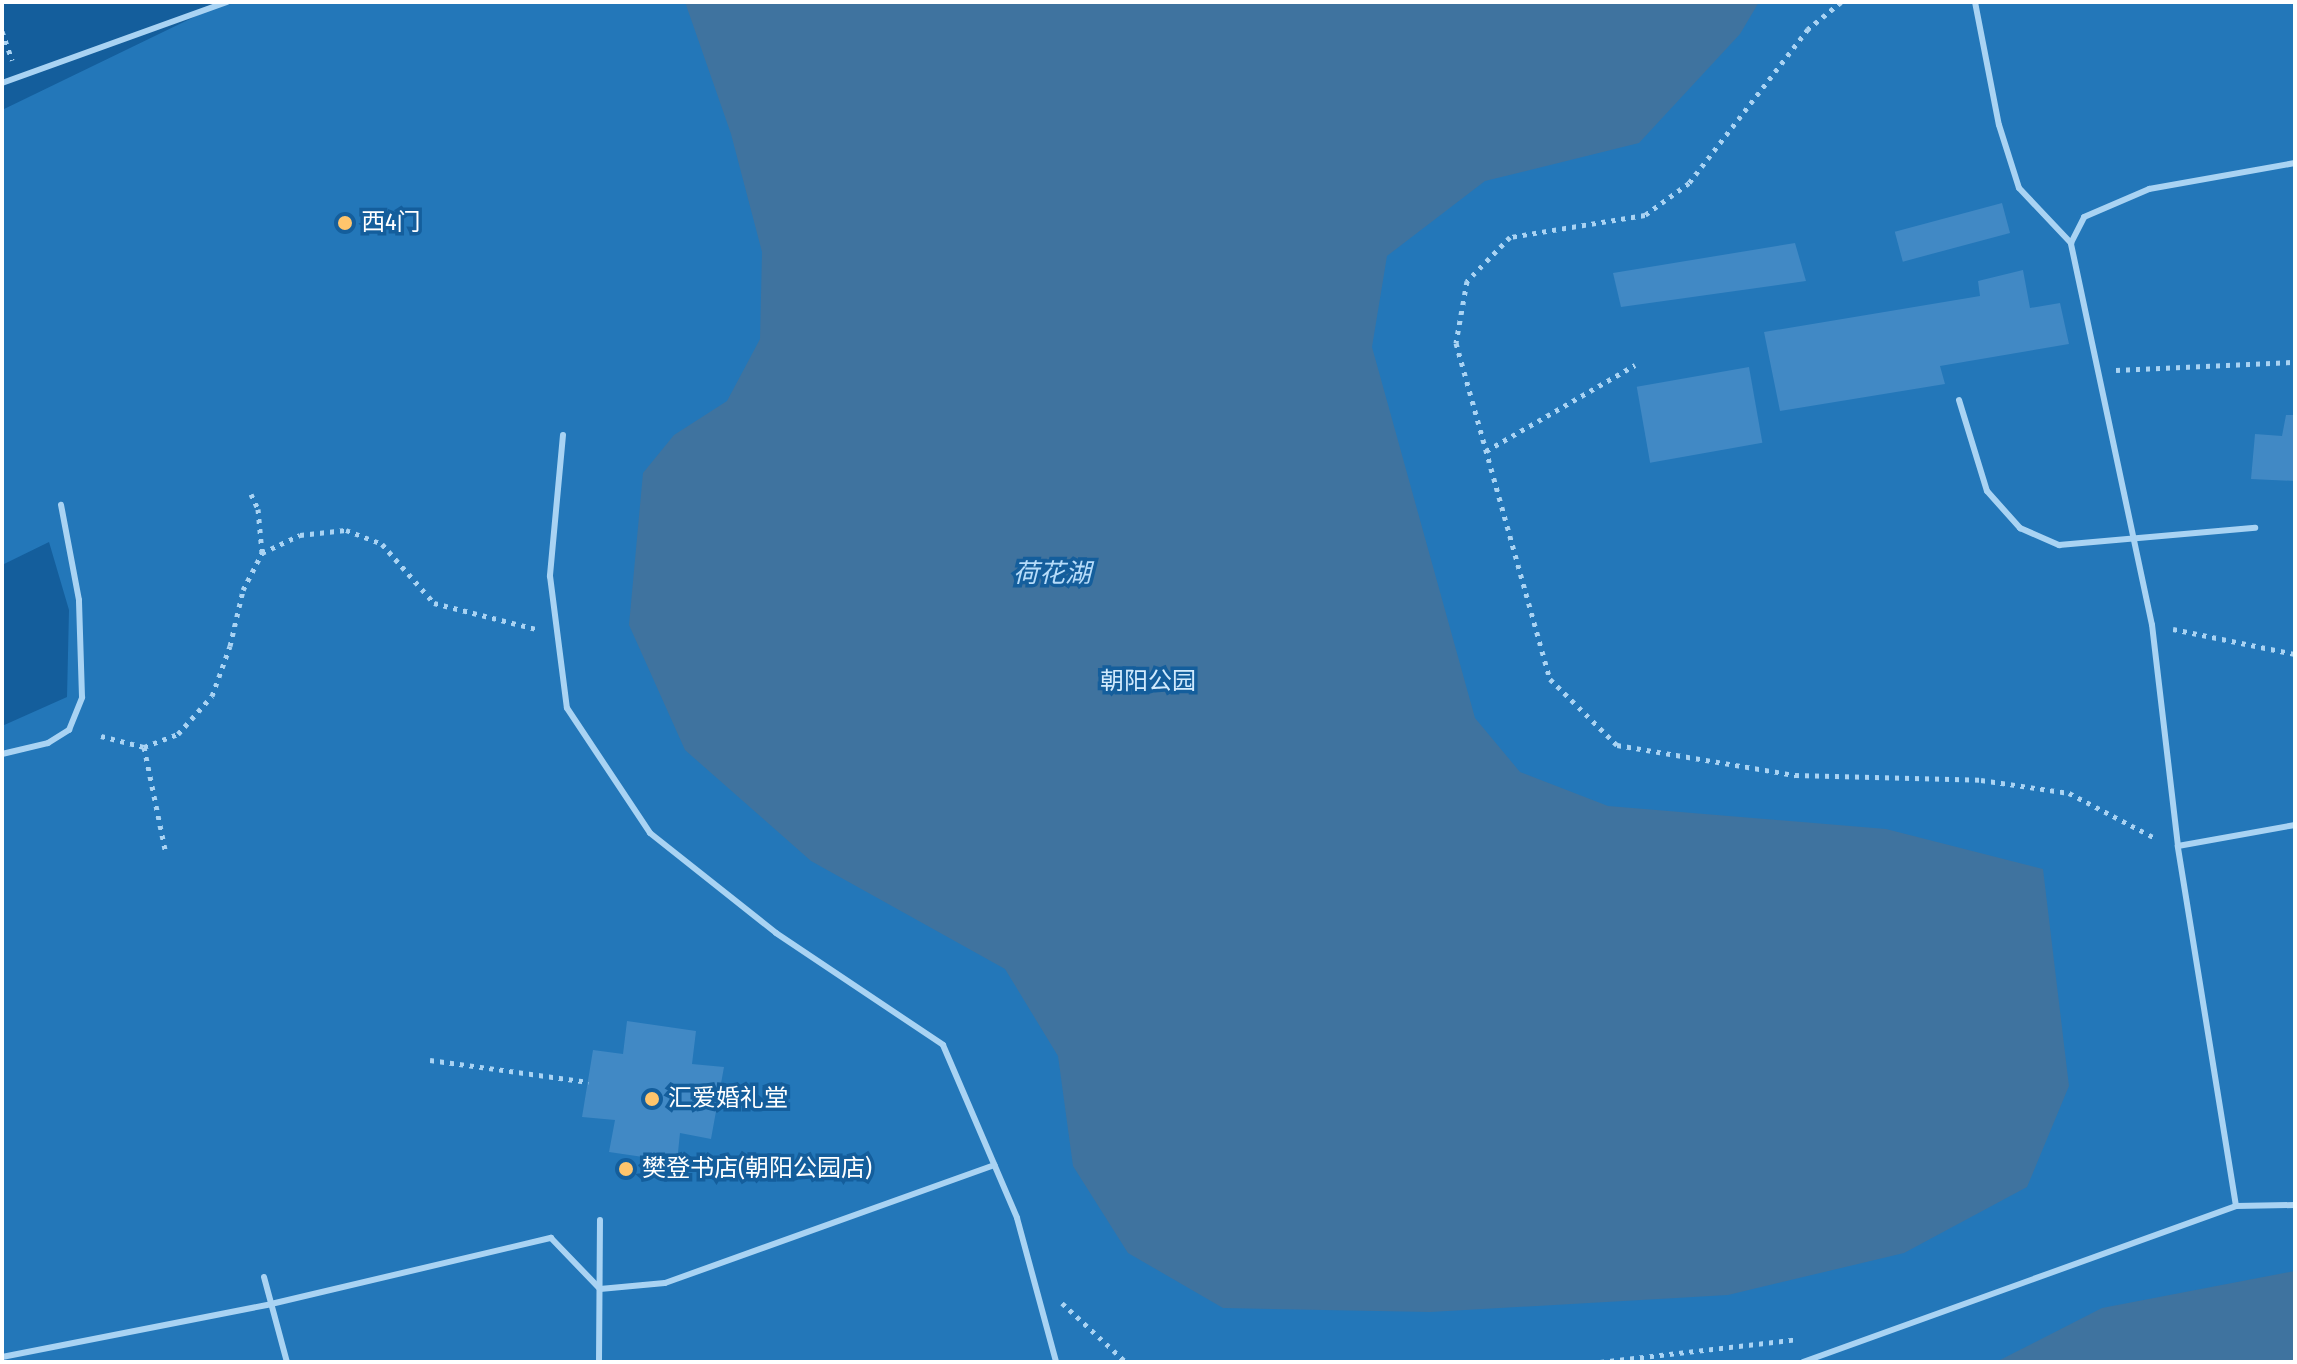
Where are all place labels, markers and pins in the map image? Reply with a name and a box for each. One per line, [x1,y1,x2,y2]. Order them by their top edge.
place label: 西4门 [361,209,421,237]
marker: 西4门 [336,214,354,232]
place label: 汇爱婚礼堂 [668,1085,788,1113]
marker: 汇爱婚礼堂 [643,1090,661,1108]
place label: 樊登书店(朝阳公园店) [642,1155,872,1183]
marker: 樊登书店(朝阳公园店) [617,1160,635,1178]

